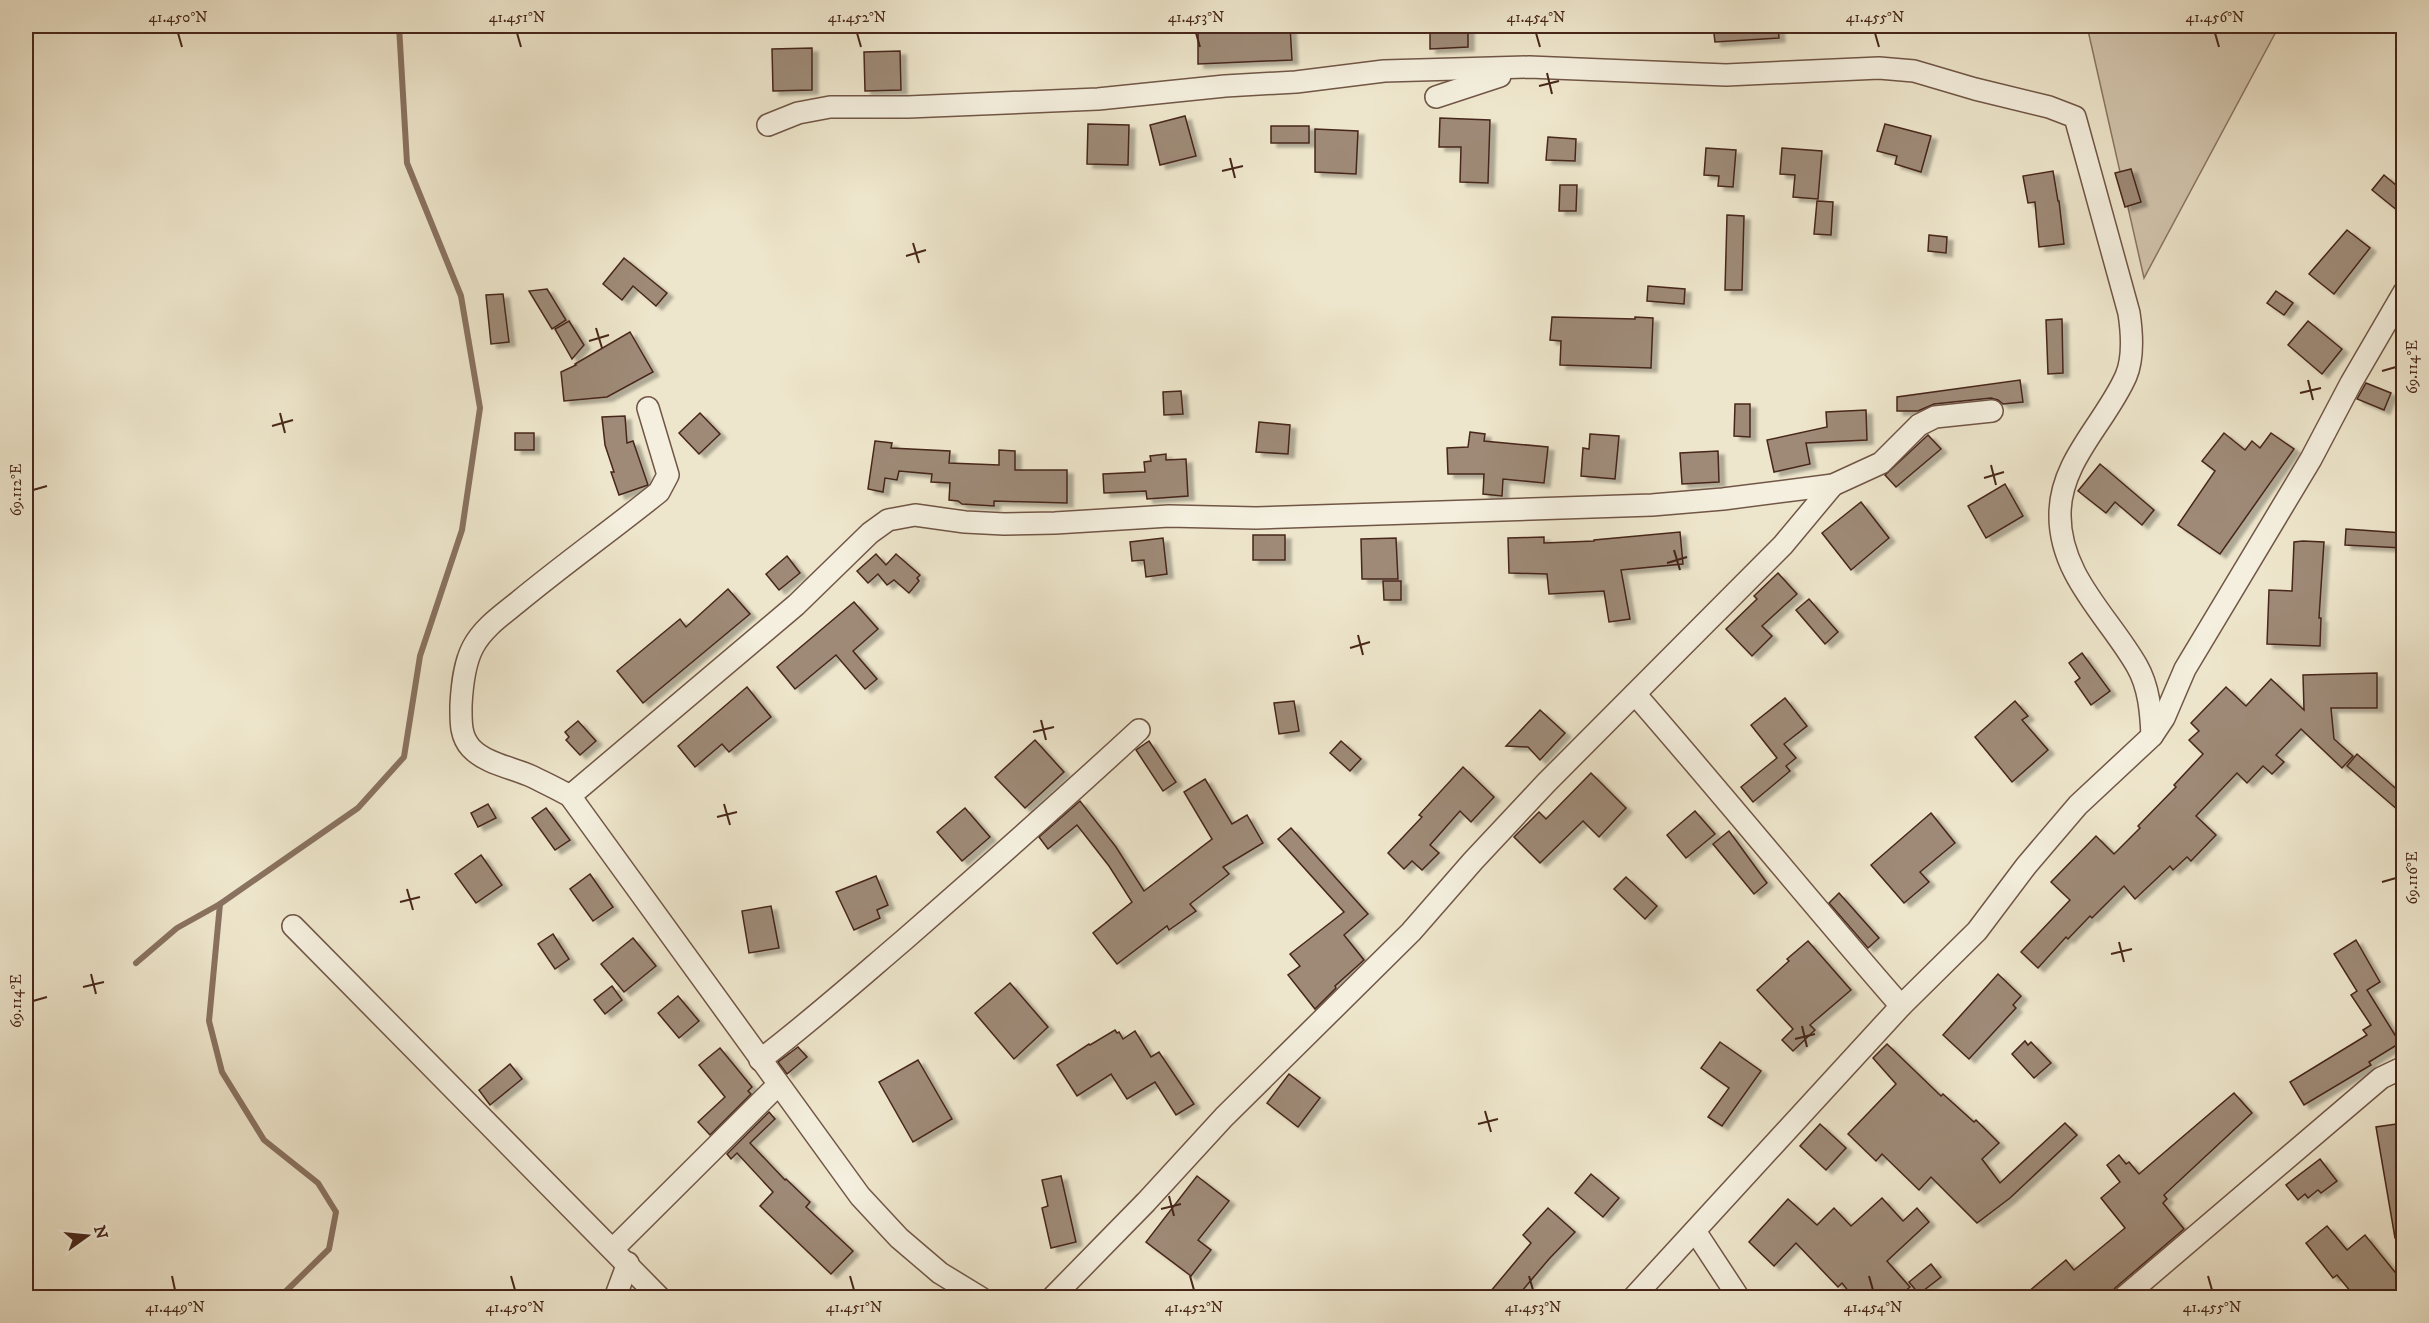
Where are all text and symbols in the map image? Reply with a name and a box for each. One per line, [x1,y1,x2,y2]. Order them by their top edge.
text: 41.450°N [148,8,208,27]
text: 41.451°N [489,8,545,27]
text: 41.452°N [828,8,886,27]
text: 41.453°N [1168,8,1224,27]
text: 41.454°N [1507,8,1565,27]
text: 41.455°N [1846,8,1904,27]
text: 41.456°N [2186,8,2244,27]
text: 69.114°E [2403,340,2422,394]
text: 69.112°E [7,463,26,516]
text: 69.116°E [2403,851,2422,905]
text: 69.114°E [7,974,26,1028]
north arrow [57,1206,117,1266]
text: N [89,1223,112,1241]
text: 41.449°N [145,1298,205,1317]
text: 41.450°N [485,1298,545,1317]
text: 41.451°N [826,1298,882,1317]
text: 41.452°N [1165,1298,1223,1317]
text: 41.453°N [1505,1298,1561,1317]
text: 41.454°N [1844,1298,1902,1317]
text: 41.455°N [2183,1298,2241,1317]

